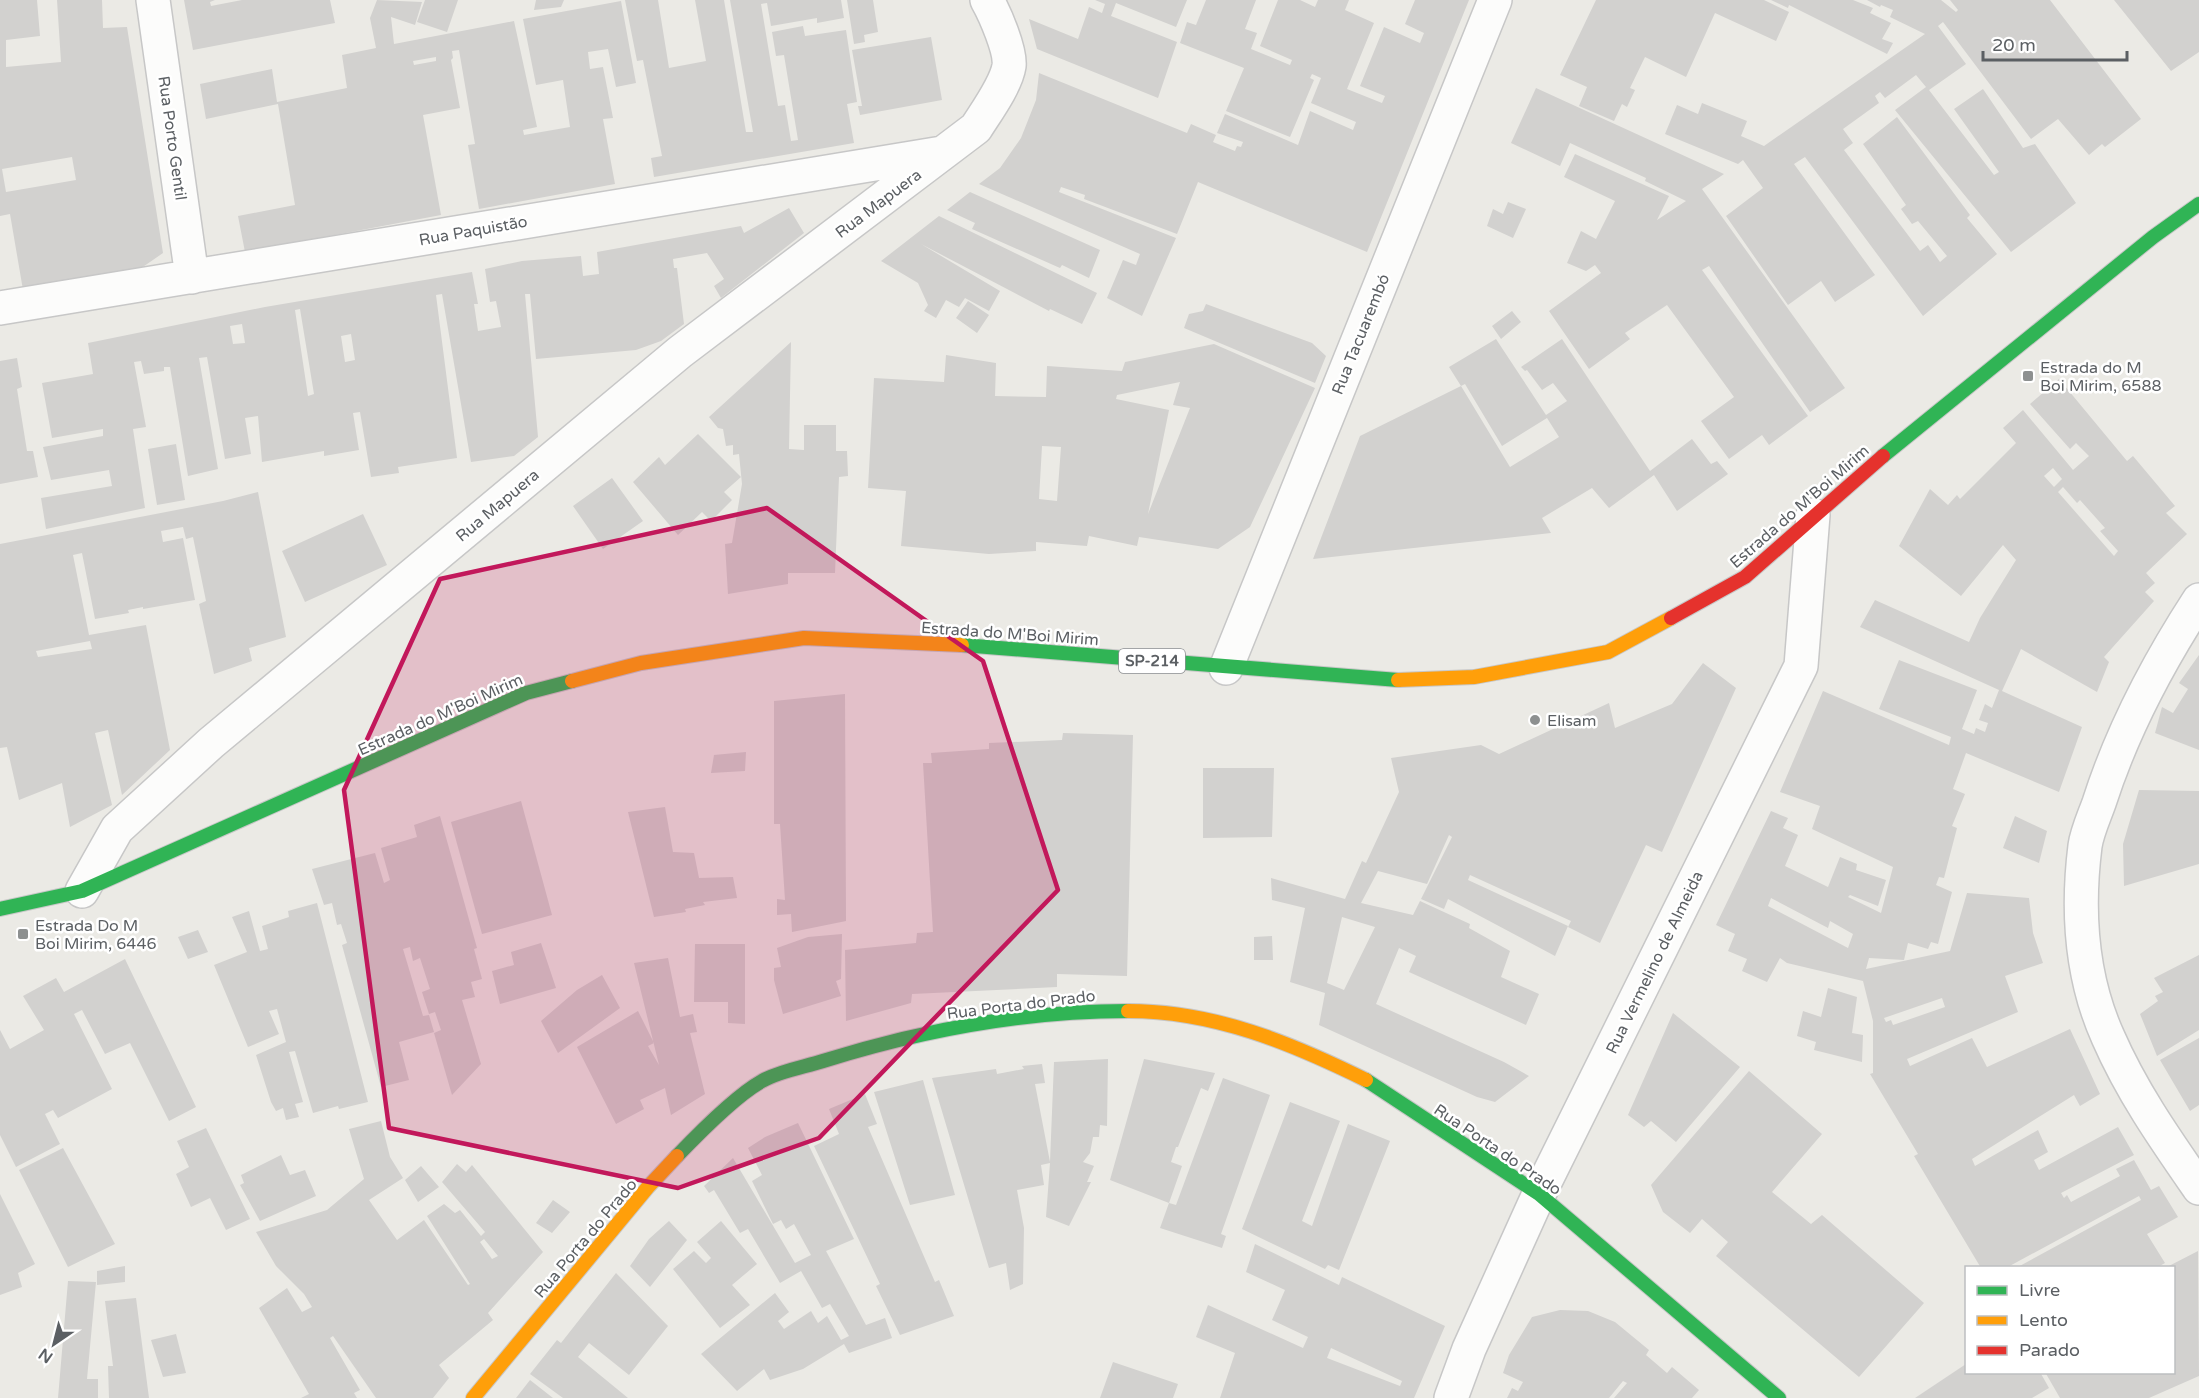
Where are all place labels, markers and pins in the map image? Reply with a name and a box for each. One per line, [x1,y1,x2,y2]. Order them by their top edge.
place label: Estrada do M Boi Mirim, 6588 [2040,358,2161,396]
marker: Estrada do M Boi Mirim, 6588 [2021,369,2035,383]
place label: Elisam [1547,711,1597,731]
marker: Elisam [1528,713,1542,727]
place label: Estrada Do M Boi Mirim, 6446 [35,916,156,954]
marker: Estrada Do M Boi Mirim, 6446 [16,927,30,941]

